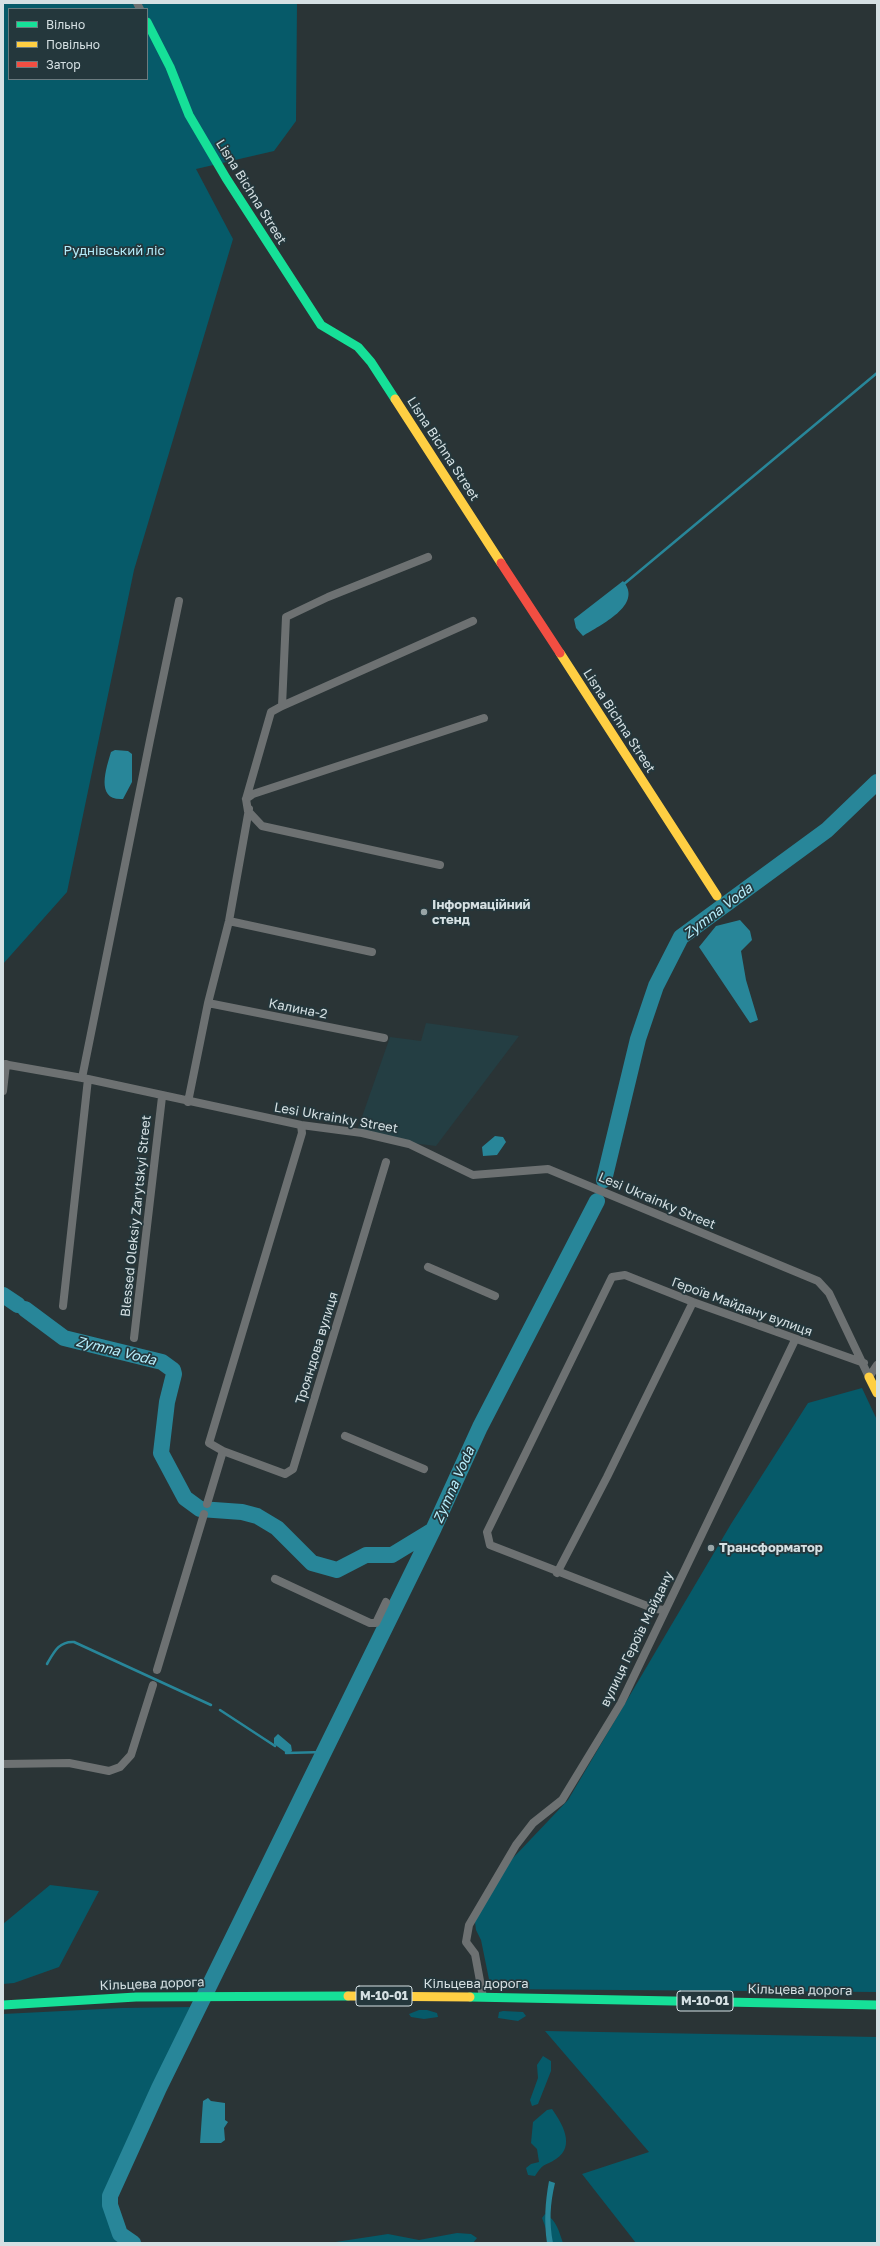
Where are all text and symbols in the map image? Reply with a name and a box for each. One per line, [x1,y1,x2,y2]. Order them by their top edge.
legend [8,8,148,80]
text: Вільно [46,17,85,32]
text: Повільно [46,37,100,52]
text: Затор [46,57,81,72]
street label: Lisna Bichna Street [212,137,290,247]
park label: Руднівський ліс [64,243,164,259]
street label: Lisna Bichna Street [404,394,482,504]
street label: Lisna Bichna Street [580,666,658,776]
water label: Zymna Voda [680,880,756,942]
place label: Інформаційний стенд [432,897,531,928]
marker: Інформаційний стенд [419,907,429,917]
street label: Калина-2 [267,996,329,1022]
street label: Lesi Ukrainky Street [273,1099,399,1137]
street label: Blessed Oleksiy Zarytskyi Street [118,1114,154,1318]
street label: Lesi Ukrainky Street [596,1169,718,1233]
street label: Героїв Майдану вулиця [669,1274,815,1340]
street label: Трояндова вулиця [292,1290,342,1406]
water label: Zymna Voda [74,1333,158,1369]
water label: Zymna Voda [430,1444,478,1526]
place label: Трансформатор [719,1540,823,1556]
marker: Трансформатор [706,1543,716,1553]
street label: вулиця Героїв Майдану [597,1569,677,1709]
street label: Кільцева дорога [99,1974,205,1994]
street label: Кільцева дорога [423,1976,529,1992]
street label: Кільцева дорога [747,1981,853,1999]
road number: М-10-01 [356,1986,412,2006]
road number: М-10-01 [677,1991,733,2011]

